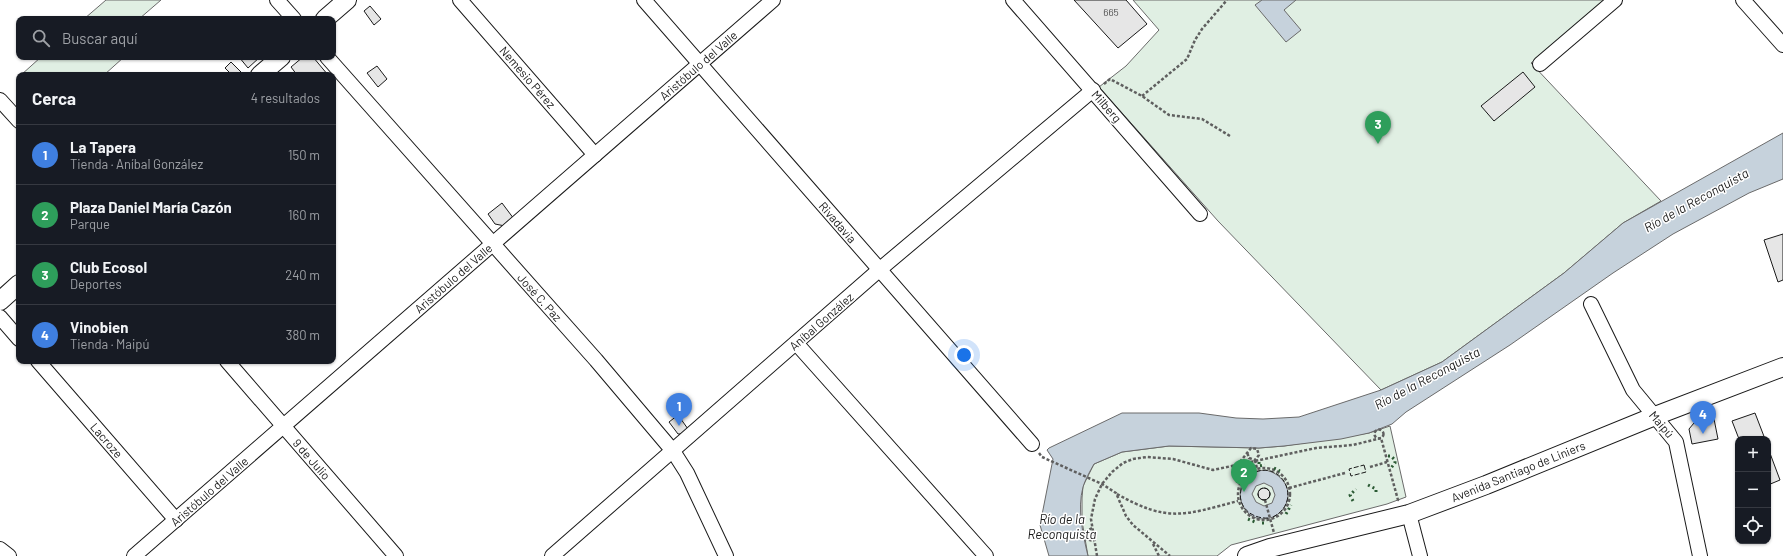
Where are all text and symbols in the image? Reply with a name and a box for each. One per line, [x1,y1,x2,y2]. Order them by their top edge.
house number: 665 [1103,6,1119,18]
search box [16,16,336,60]
icon: search [30,27,52,49]
street label: Aristóbulo del Valle [656,27,740,103]
text: Buscar aquí [62,29,138,47]
street label: Nemesio Pérez [497,43,559,111]
street label: Milberg [1089,87,1125,125]
text: Cerca [32,88,76,108]
text: 4 resultados [251,90,320,106]
pin: 3 [1365,111,1391,144]
text: La Tapera [70,138,136,156]
text: 1 [43,147,47,163]
text: 150 m [288,147,320,163]
text: Tienda · Aníbal González [70,156,203,172]
water label: Río de la Reconquista [1641,165,1751,235]
text: Plaza Daniel María Cazón [70,198,232,216]
street label: Rivadavia [816,199,860,245]
text: 2 [41,207,49,223]
text: 160 m [288,207,320,223]
text: Parque [70,216,110,232]
street label: Aristóbulo del Valle [411,240,495,316]
text: Club Ecosol [70,258,147,276]
text: 3 [41,267,49,283]
text: 240 m [285,267,320,283]
street label: José C. Paz [515,270,565,324]
text: Deportes [70,276,122,292]
street label: Aníbal González [786,289,856,353]
text: Vinobien [70,318,128,336]
text: 4 [41,327,49,343]
text: 380 m [286,327,320,343]
text: Tienda · Maipú [70,336,149,352]
water label: Río de la Reconquista [1372,343,1483,413]
your location [954,345,974,365]
pin: 1 [666,393,692,426]
pin: 4 [1690,401,1716,434]
street label: Maipú [1647,408,1677,440]
street label: Lacroze [88,420,126,460]
street label: 9 de Julio [290,436,334,482]
map controls [1735,436,1771,544]
button: + [1735,436,1771,472]
street label: Avenida Santiago de Liniers [1449,438,1587,504]
street label: Aristóbulo del Valle [167,453,251,529]
pin: 2 [1231,459,1257,492]
button: − [1735,472,1771,508]
button: locate [1735,508,1771,544]
water label: Río de la Reconquista [1028,511,1097,542]

